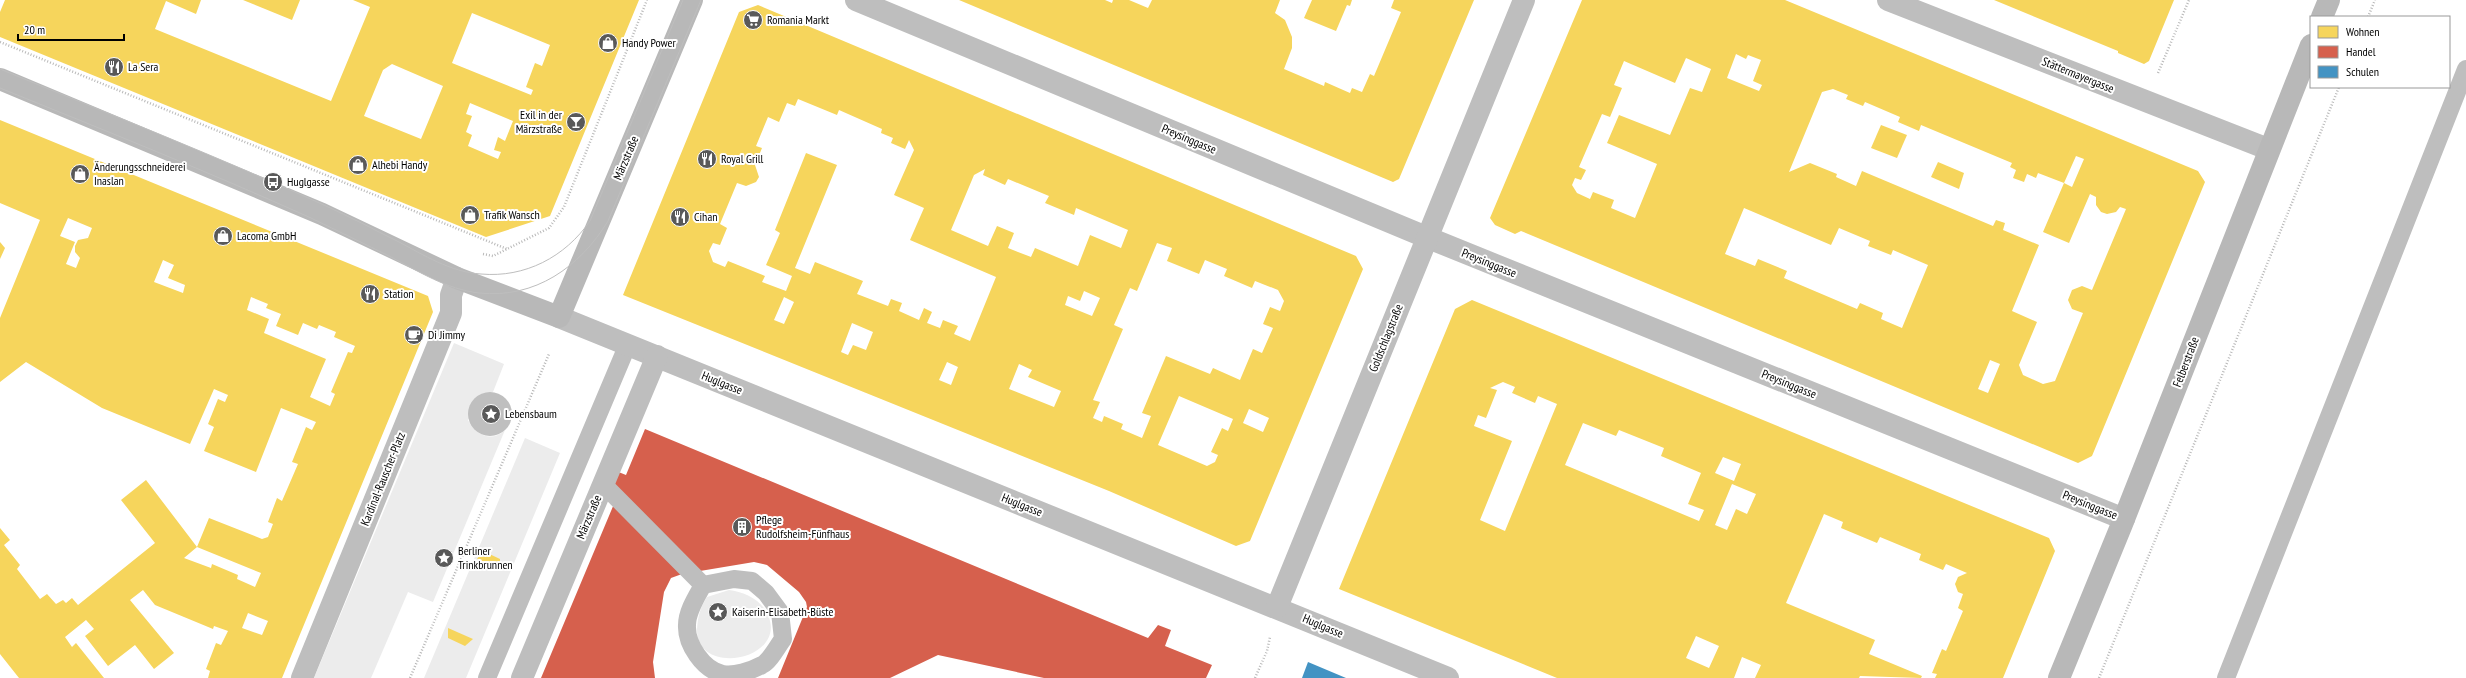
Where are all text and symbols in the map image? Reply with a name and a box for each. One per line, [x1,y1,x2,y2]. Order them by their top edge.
supermarket icon: Romania Markt [742,9,764,31]
place label: Romania Markt [767,12,830,27]
scale bar [18,16,124,42]
legend [2310,16,2450,88]
text: 20 m [24,22,45,37]
text: Wohnen [2346,24,2380,39]
shop icon: Handy Power [597,32,619,54]
place label: Handy Power [622,35,676,50]
text: Handel [2346,44,2376,59]
street label: Stättermayergasse [2040,53,2116,96]
restaurant icon: La Sera [103,56,125,78]
place label: La Sera [128,59,159,74]
text: Schulen [2346,64,2379,79]
place label: Exil in der Märzstraße [516,107,563,136]
bar icon: Exil in der Märzstraße [565,111,587,133]
street label: Preysinggasse [1160,120,1219,157]
street label: Märzstraße [610,134,642,182]
restaurant icon: Royal Grill [696,148,718,170]
place label: Royal Grill [721,151,764,166]
shop icon: Alhebi Handy [347,154,369,176]
place label: Alhebi Handy [372,157,428,172]
place label: Änderungsschneiderei Inaslan [94,159,186,188]
shop icon: Änderungsschneiderei Inaslan [69,163,91,185]
bus stop icon: Huglgasse [262,171,284,193]
place label: Huglgasse [287,174,330,189]
shop icon: Trafik Wansch [459,204,481,226]
restaurant icon: Cihan [669,206,691,228]
place label: Trafik Wansch [484,207,540,222]
place label: Cihan [694,209,717,224]
shop icon: Lacoma GmbH [212,225,234,247]
place label: Lacoma GmbH [237,228,296,243]
street label: Preysinggasse [1460,245,1519,280]
restaurant icon: Station [359,283,381,305]
place label: Station [384,286,414,301]
street label: Goldschlagstraße [1365,302,1406,374]
cafe icon: Di Jimmy [403,324,425,346]
place label: Di Jimmy [428,327,466,342]
street label: Felberstraße [2169,335,2202,389]
street label: Preysinggasse [1760,366,1819,401]
street label: Huglgasse [700,368,745,397]
place icon: Lebensbaum [480,403,502,425]
place label: Lebensbaum [505,406,557,421]
street label: Kardinal-Rauscher-Platz [357,430,408,528]
street label: Preysinggasse [2061,487,2120,522]
street label: Huglgasse [1000,490,1045,519]
street label: Märzstraße [573,493,605,541]
place label: Pflege Rudolfsheim-Fünfhaus [756,512,849,541]
building icon: Pflege Rudolfsheim-Fünfhaus [731,516,753,538]
place label: Berliner Trinkbrunnen [458,543,513,572]
place icon: Berliner Trinkbrunnen [433,547,455,569]
place icon: Kaiserin-Elisabeth-Büste [707,601,729,623]
place label: Kaiserin-Elisabeth-Büste [732,604,833,619]
street label: Huglgasse [1301,610,1346,641]

